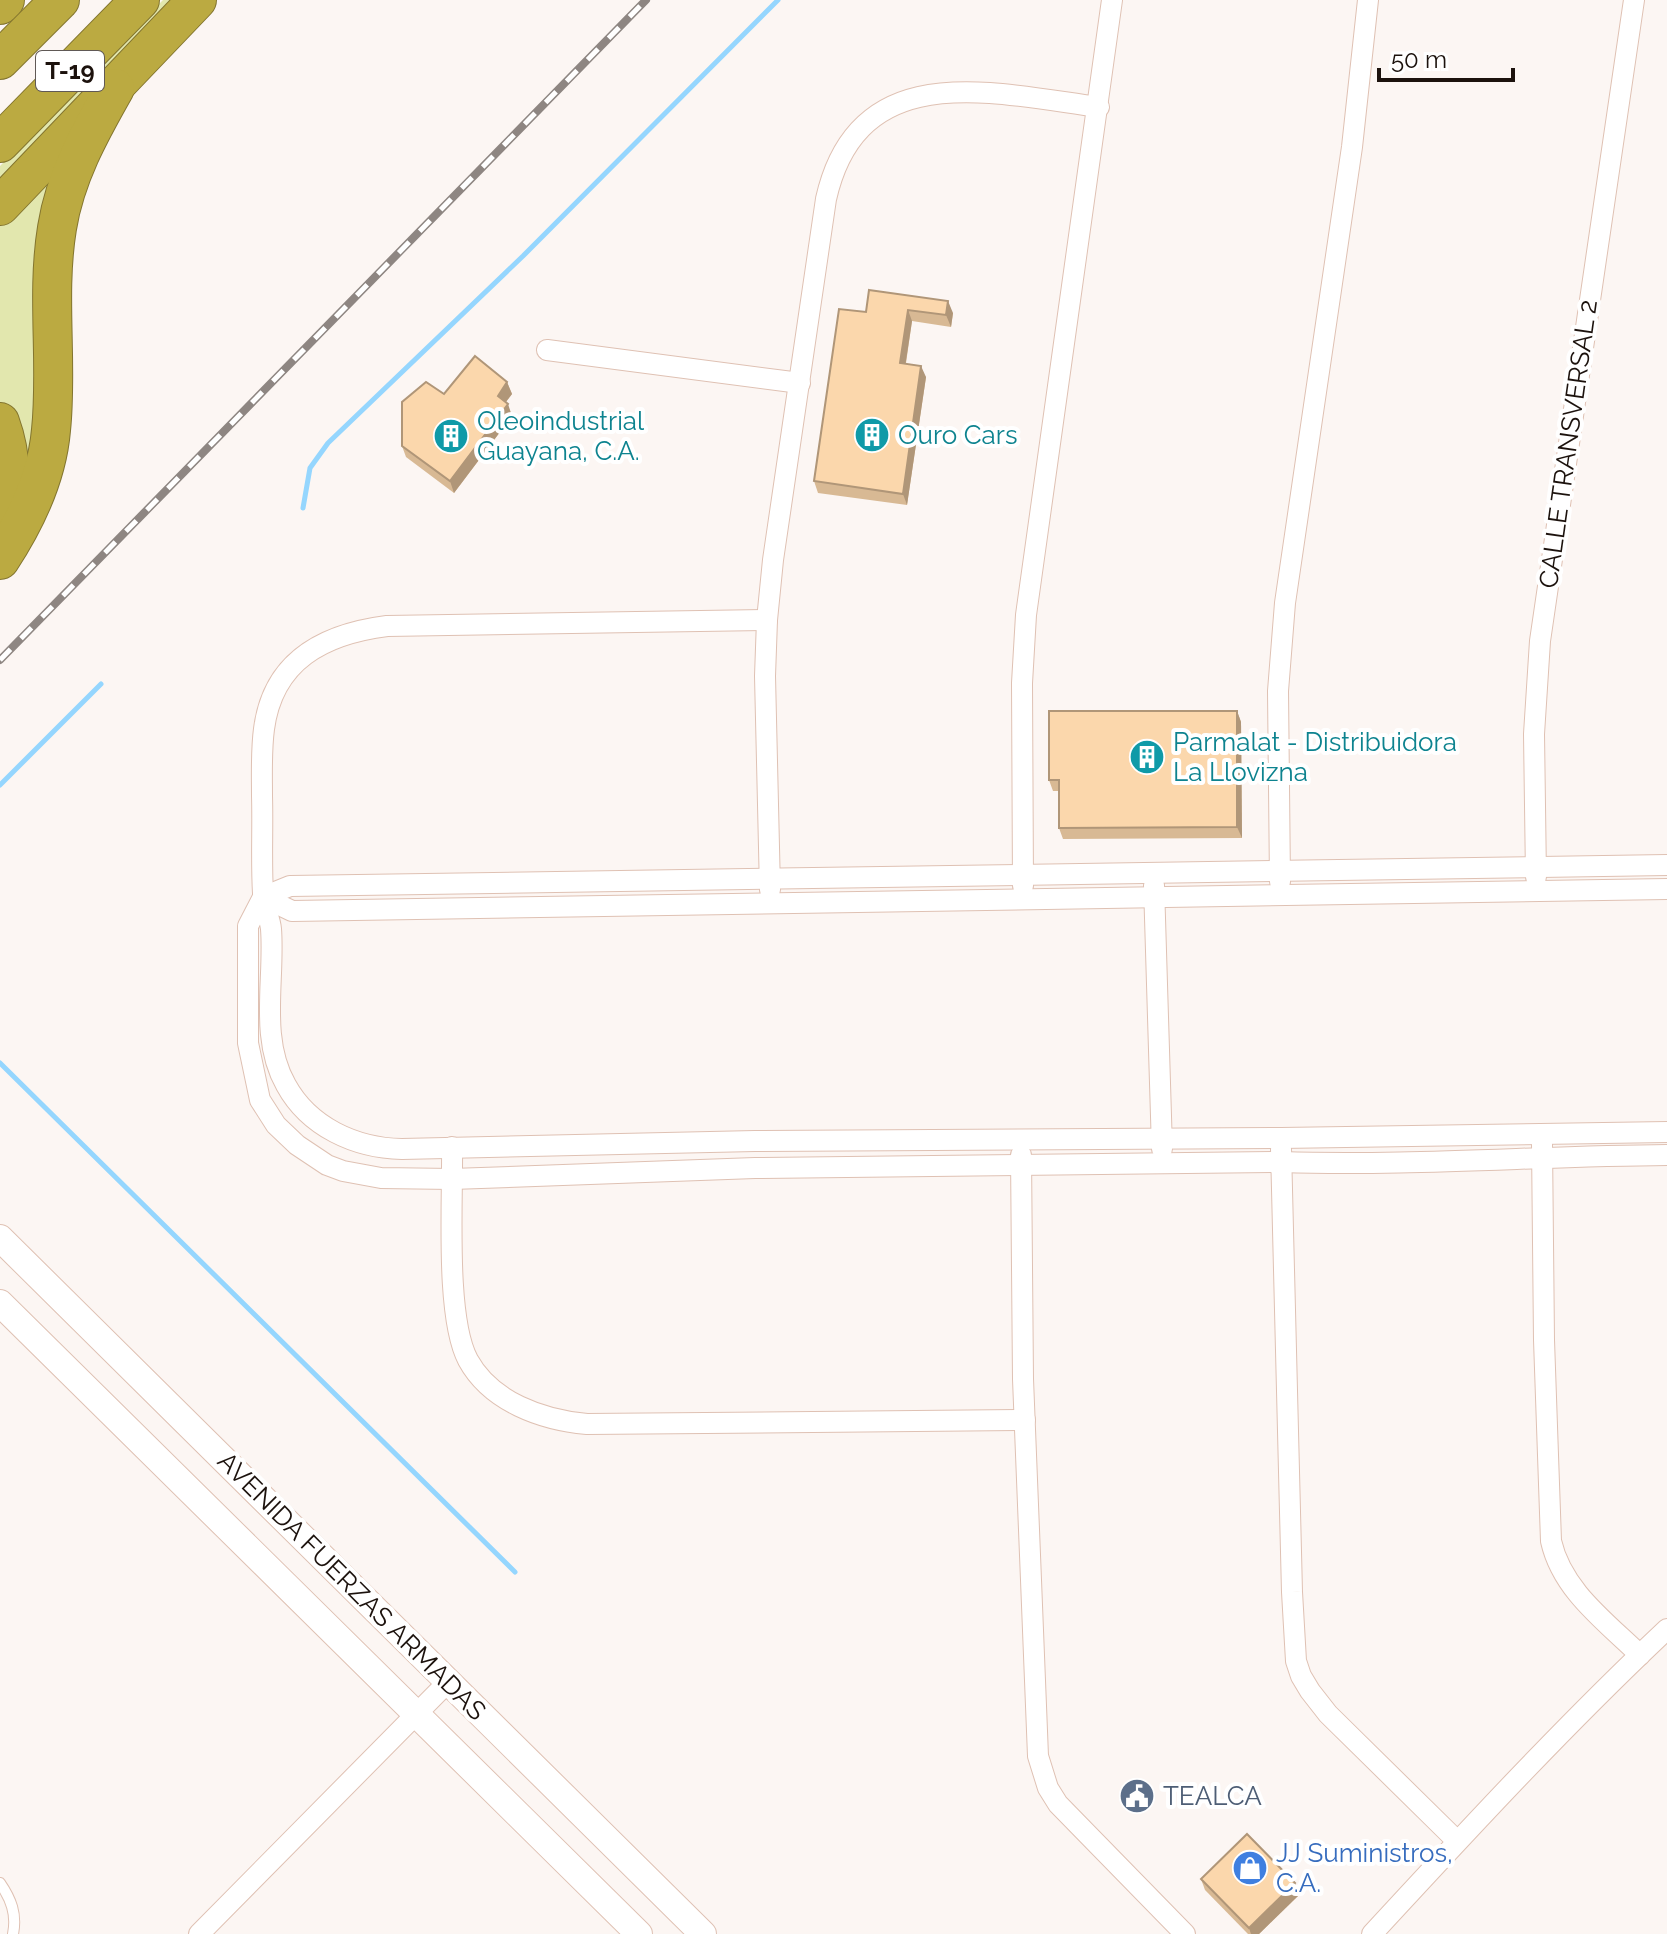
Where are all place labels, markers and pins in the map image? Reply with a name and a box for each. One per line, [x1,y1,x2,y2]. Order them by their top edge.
place label: Oleoindustrial Guayana, C.A. [477,406,645,466]
building icon: Ouro Cars [853,416,891,454]
building icon: Oleoindustrial Guayana, C.A. [432,417,470,455]
place label: Ouro Cars [898,420,1017,450]
place label: Parmalat - Distribuidora La Llovizna [1173,727,1457,787]
building icon: Parmalat - Distribuidora La Llovizna [1128,738,1166,776]
public building icon: TEALCA [1118,1777,1156,1815]
place label: TEALCA [1163,1781,1262,1811]
place label: JJ Suministros, C.A. [1276,1838,1453,1898]
shop icon: JJ Suministros, C.A. [1231,1849,1269,1887]

